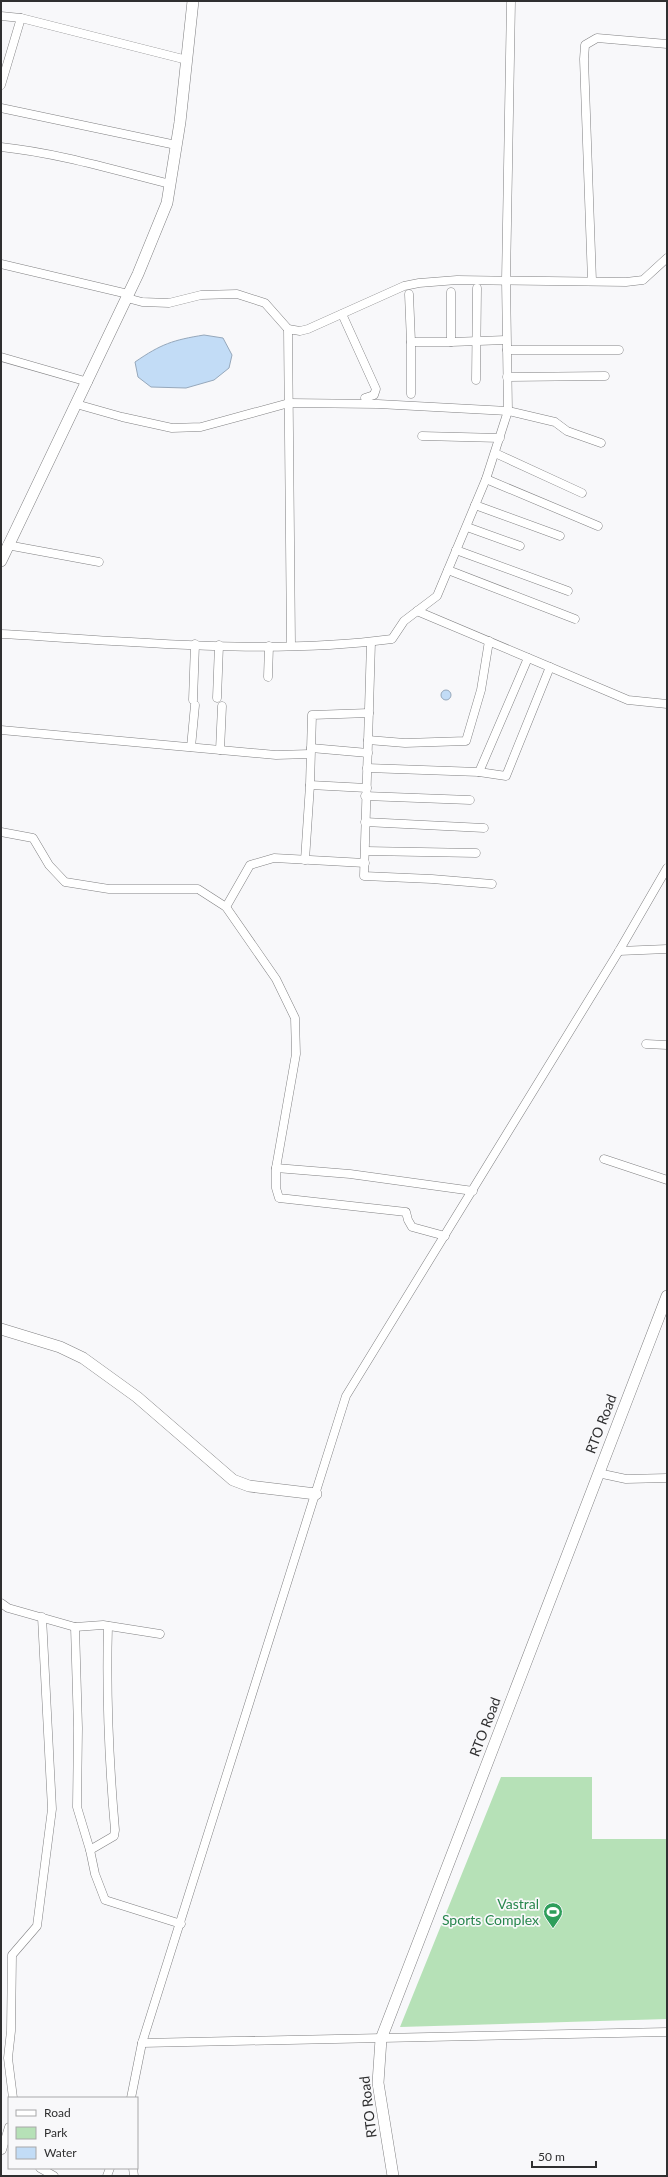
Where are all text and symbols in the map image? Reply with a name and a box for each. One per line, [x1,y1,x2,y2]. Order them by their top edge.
street label: RTO Road [581,1392,620,1456]
street label: RTO Road [465,1695,504,1759]
place label: Vastral Sports Complex [442,1895,539,1928]
sports icon: Vastral Sports Complex [542,1901,564,1929]
street label: RTO Road [355,2075,380,2139]
legend [8,2097,138,2169]
text: Road [44,2105,71,2120]
text: Park [44,2125,68,2140]
scale bar [532,2143,596,2169]
text: Water [44,2145,77,2160]
text: 50 m [538,2149,565,2164]

